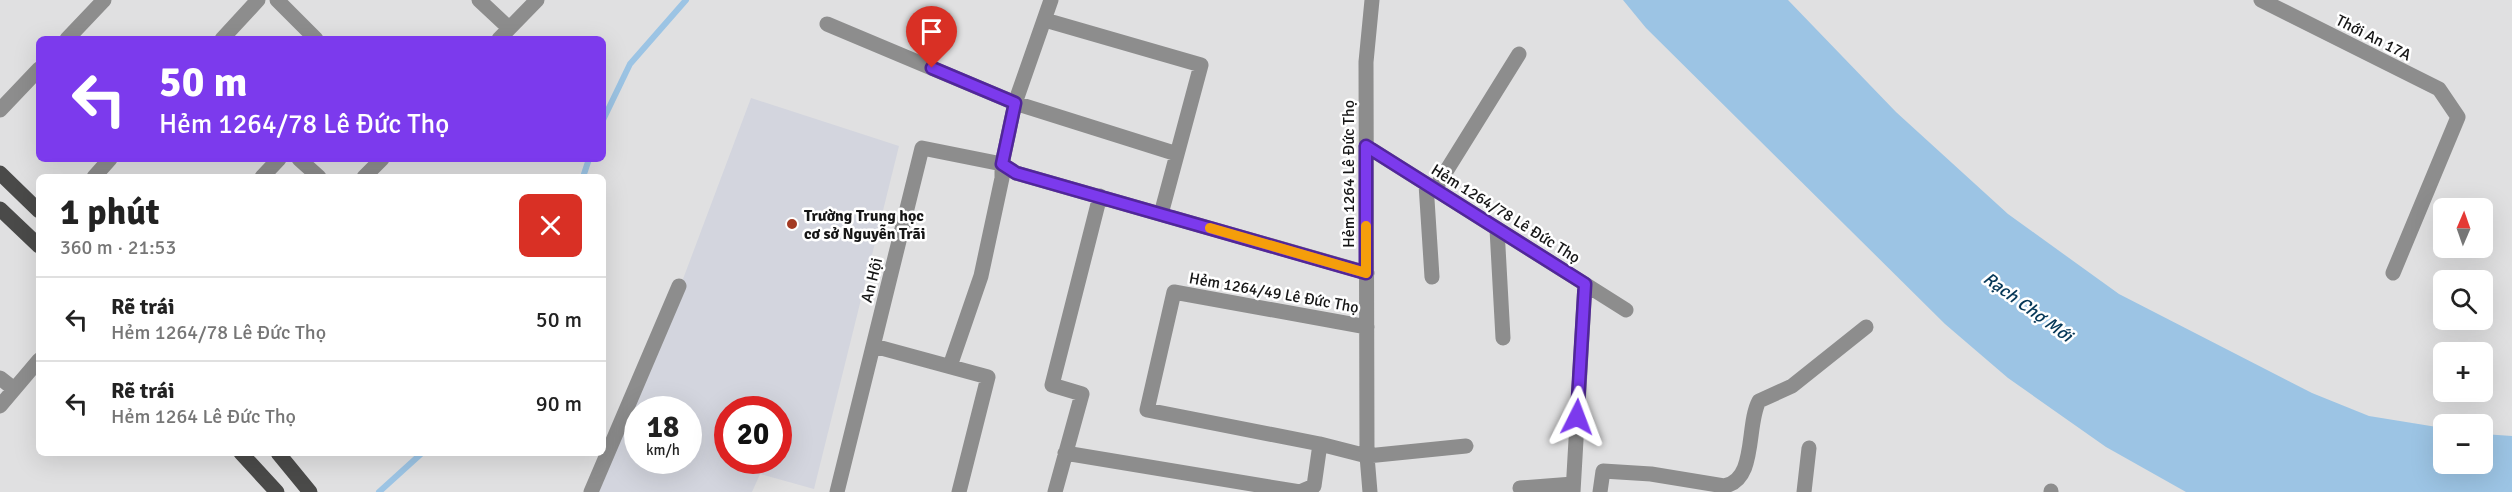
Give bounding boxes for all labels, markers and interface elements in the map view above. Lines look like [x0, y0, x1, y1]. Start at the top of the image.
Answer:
pin [906, 6, 957, 68]
street label: Thới An 17A [2332, 10, 2415, 66]
icon: arrive [915, 15, 948, 48]
text: 50 m [159, 57, 248, 108]
icon: left [60, 60, 138, 138]
street label: Hẻm 1264 Lê Đức Thọ [1339, 100, 1359, 248]
text: Hẻm 1264/78 Lê Đức Thọ [159, 108, 449, 141]
street label: Hẻm 1264/78 Lê Đức Thọ [1427, 160, 1584, 268]
text: 1 phút [60, 190, 160, 235]
button: close [519, 194, 582, 257]
north arrow [2433, 198, 2493, 258]
map controls [2433, 198, 2493, 474]
place label: Trường Trung học cơ sở Nguyễn Trãi [804, 206, 926, 244]
marker: Trường Trung học cơ sở Nguyễn Trãi [785, 217, 799, 231]
text: 360 m · 21:53 [60, 235, 176, 260]
street label: An Hội [857, 256, 887, 305]
water label: Rạch Chợ Mới [1979, 267, 2079, 348]
street label: Hẻm 1264/49 Lê Đức Thọ [1187, 268, 1360, 318]
button: search [2433, 270, 2493, 330]
text: Rẽ trái [111, 293, 175, 320]
icon: left [60, 303, 93, 336]
text: 50 m [536, 306, 582, 333]
text: Hẻm 1264/78 Lê Đức Thọ [111, 320, 326, 345]
button: + [2433, 342, 2493, 402]
text: Rẽ trái [111, 377, 175, 404]
position arrow [1545, 385, 1609, 449]
icon: left [60, 387, 93, 420]
text: 90 m [536, 390, 582, 417]
speed limit sign: 20 [714, 396, 792, 474]
text: Hẻm 1264 Lê Đức Thọ [111, 404, 296, 429]
text: 18 [647, 409, 679, 446]
button: − [2433, 414, 2493, 474]
text: km/h [646, 441, 680, 459]

